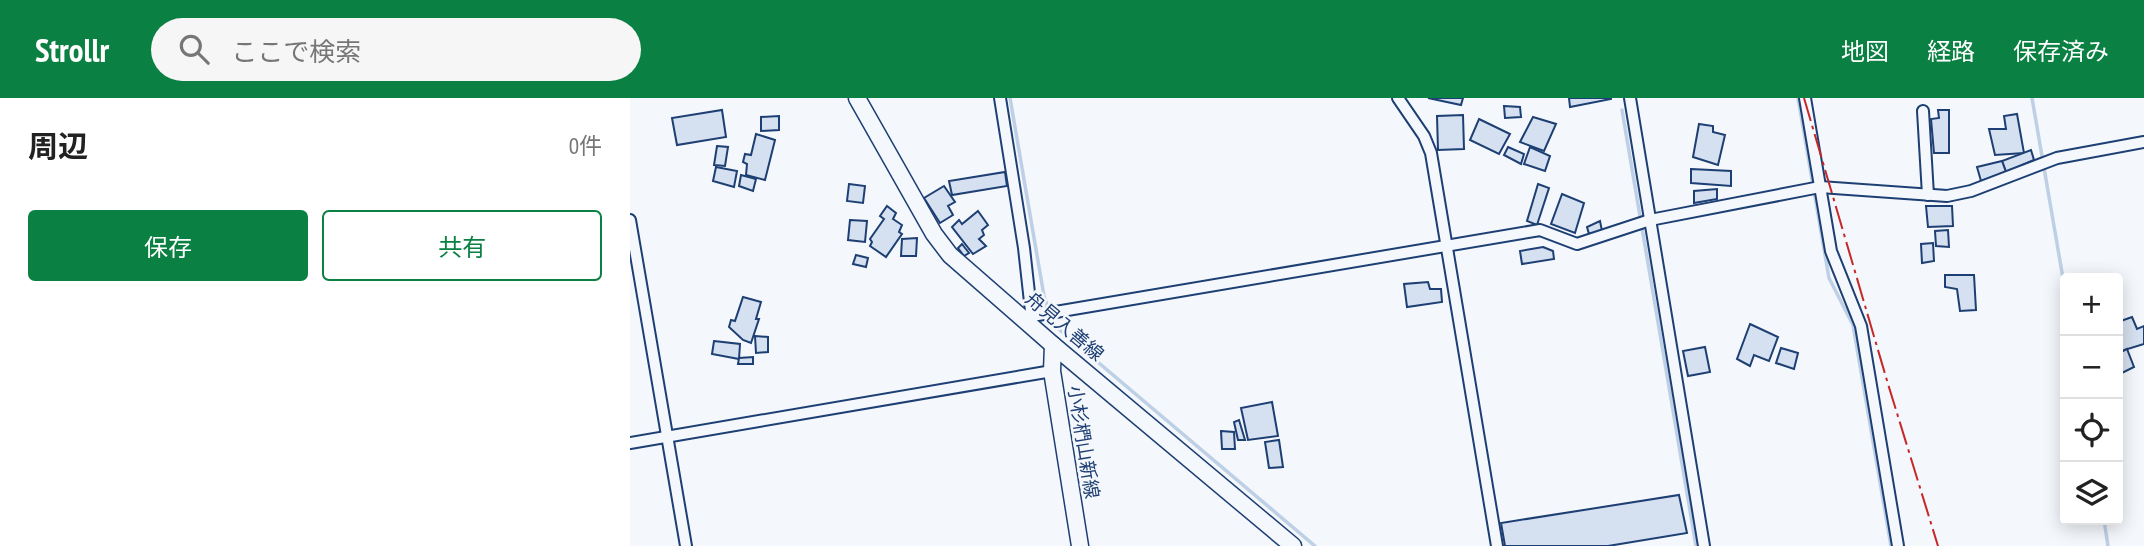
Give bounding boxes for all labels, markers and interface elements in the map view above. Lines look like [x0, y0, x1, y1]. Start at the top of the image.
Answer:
search box [151, 18, 641, 81]
text: Strollr [35, 28, 109, 71]
icon: search [175, 30, 213, 68]
text: ここで検索 [231, 35, 361, 68]
text: 地図 [1841, 36, 1889, 67]
text: 経路 [1927, 36, 1975, 67]
text: 保存済み [2013, 36, 2109, 67]
text: 周辺 [28, 126, 88, 165]
text: 0件 [569, 131, 602, 160]
button: 保存 [28, 210, 308, 281]
button: 共有 [322, 210, 602, 281]
map controls [2060, 273, 2123, 525]
button: + [2060, 273, 2123, 336]
street label: 舟見入善線 [1021, 286, 1109, 366]
button: − [2060, 336, 2123, 399]
street label: 小杉椚山新線 [1063, 384, 1105, 500]
button: locate [2060, 399, 2123, 462]
button: layers [2060, 462, 2123, 525]

